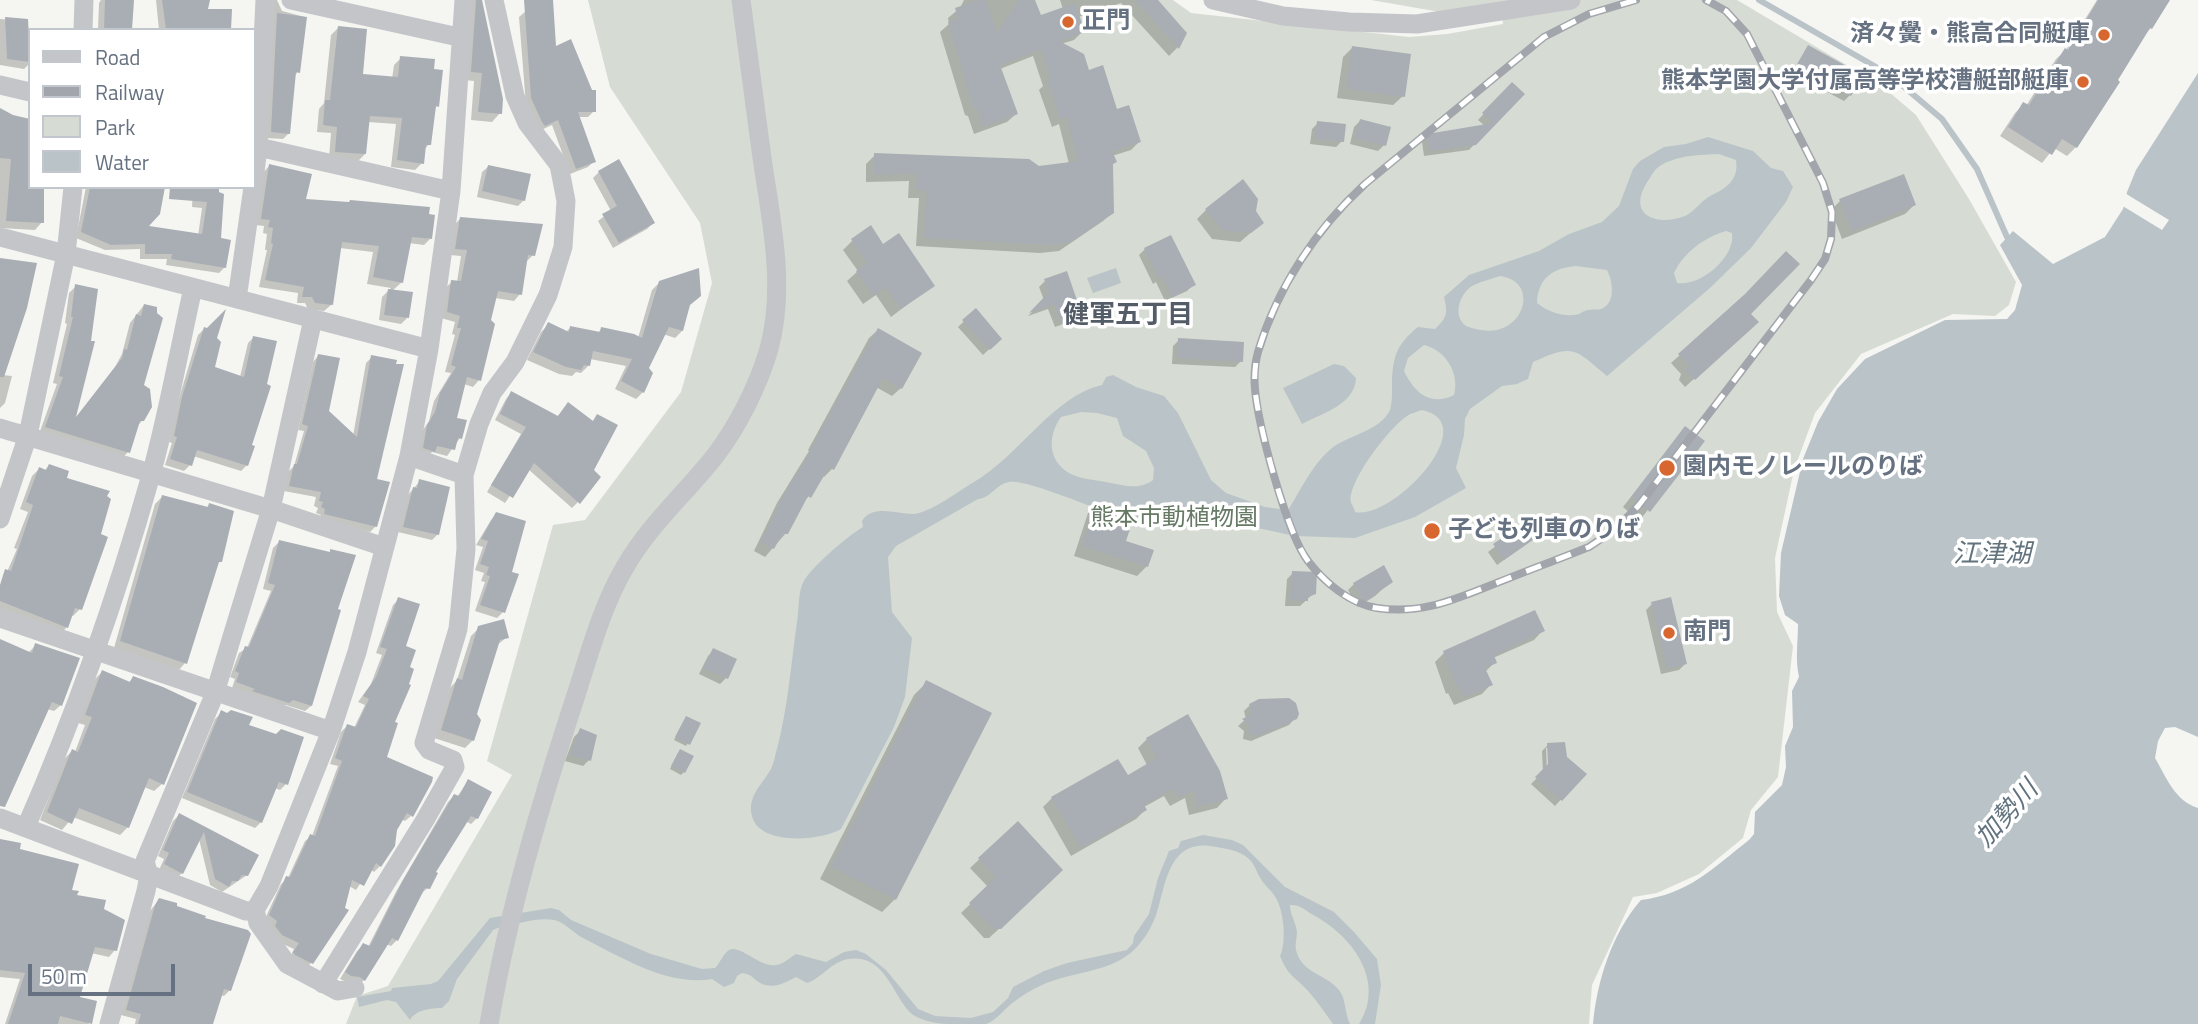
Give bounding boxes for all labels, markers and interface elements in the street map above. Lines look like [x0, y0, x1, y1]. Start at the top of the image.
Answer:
place label: 正門 [1082, 8, 1130, 36]
marker: 正門 [1060, 14, 1076, 30]
place label: 済々黌・熊高合同艇庫 [1850, 21, 2090, 49]
marker: 済々黌・熊高合同艇庫 [2096, 27, 2112, 43]
legend [28, 28, 256, 189]
text: Road [95, 41, 140, 73]
place label: 熊本学園大学付属高等学校漕艇部艇庫 [1661, 68, 2069, 96]
marker: 熊本学園大学付属高等学校漕艇部艇庫 [2075, 74, 2091, 90]
text: Railway [95, 76, 164, 108]
text: Park [95, 111, 135, 143]
text: Water [95, 146, 149, 178]
district label: 健軍五丁目 [1063, 301, 1193, 333]
place label: 園内モノレールのりば [1683, 454, 1923, 482]
marker: 園内モノレールのりば [1657, 458, 1677, 478]
park label: 熊本市動植物園 [1090, 505, 1258, 533]
place label: 子ども列車のりば [1448, 517, 1640, 545]
marker: 子ども列車のりば [1422, 521, 1442, 541]
water label: 江津湖 [1953, 540, 2031, 572]
place label: 南門 [1683, 619, 1731, 647]
marker: 南門 [1661, 625, 1677, 641]
water label: 加勢川 [1970, 776, 2046, 854]
scale bar [32, 950, 178, 994]
text: 50 m [41, 960, 87, 992]

